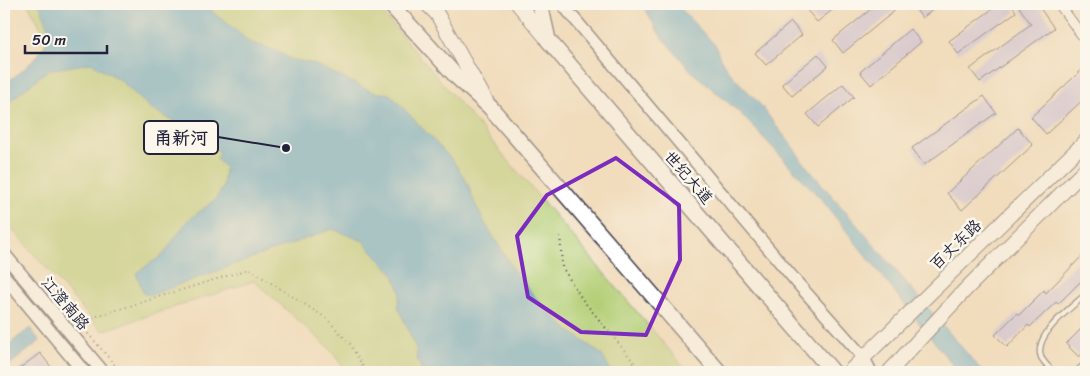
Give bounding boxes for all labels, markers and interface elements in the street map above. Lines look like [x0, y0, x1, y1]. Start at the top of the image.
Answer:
scale bar [25, 22, 108, 54]
text: 50 m [32, 27, 67, 53]
callout: 甬新河 [144, 121, 218, 154]
text: 甬新河 [154, 122, 208, 154]
street label: 世纪大道 [657, 144, 721, 211]
street label: 百丈东路 [922, 212, 988, 277]
street label: 江澄南路 [34, 269, 97, 337]

